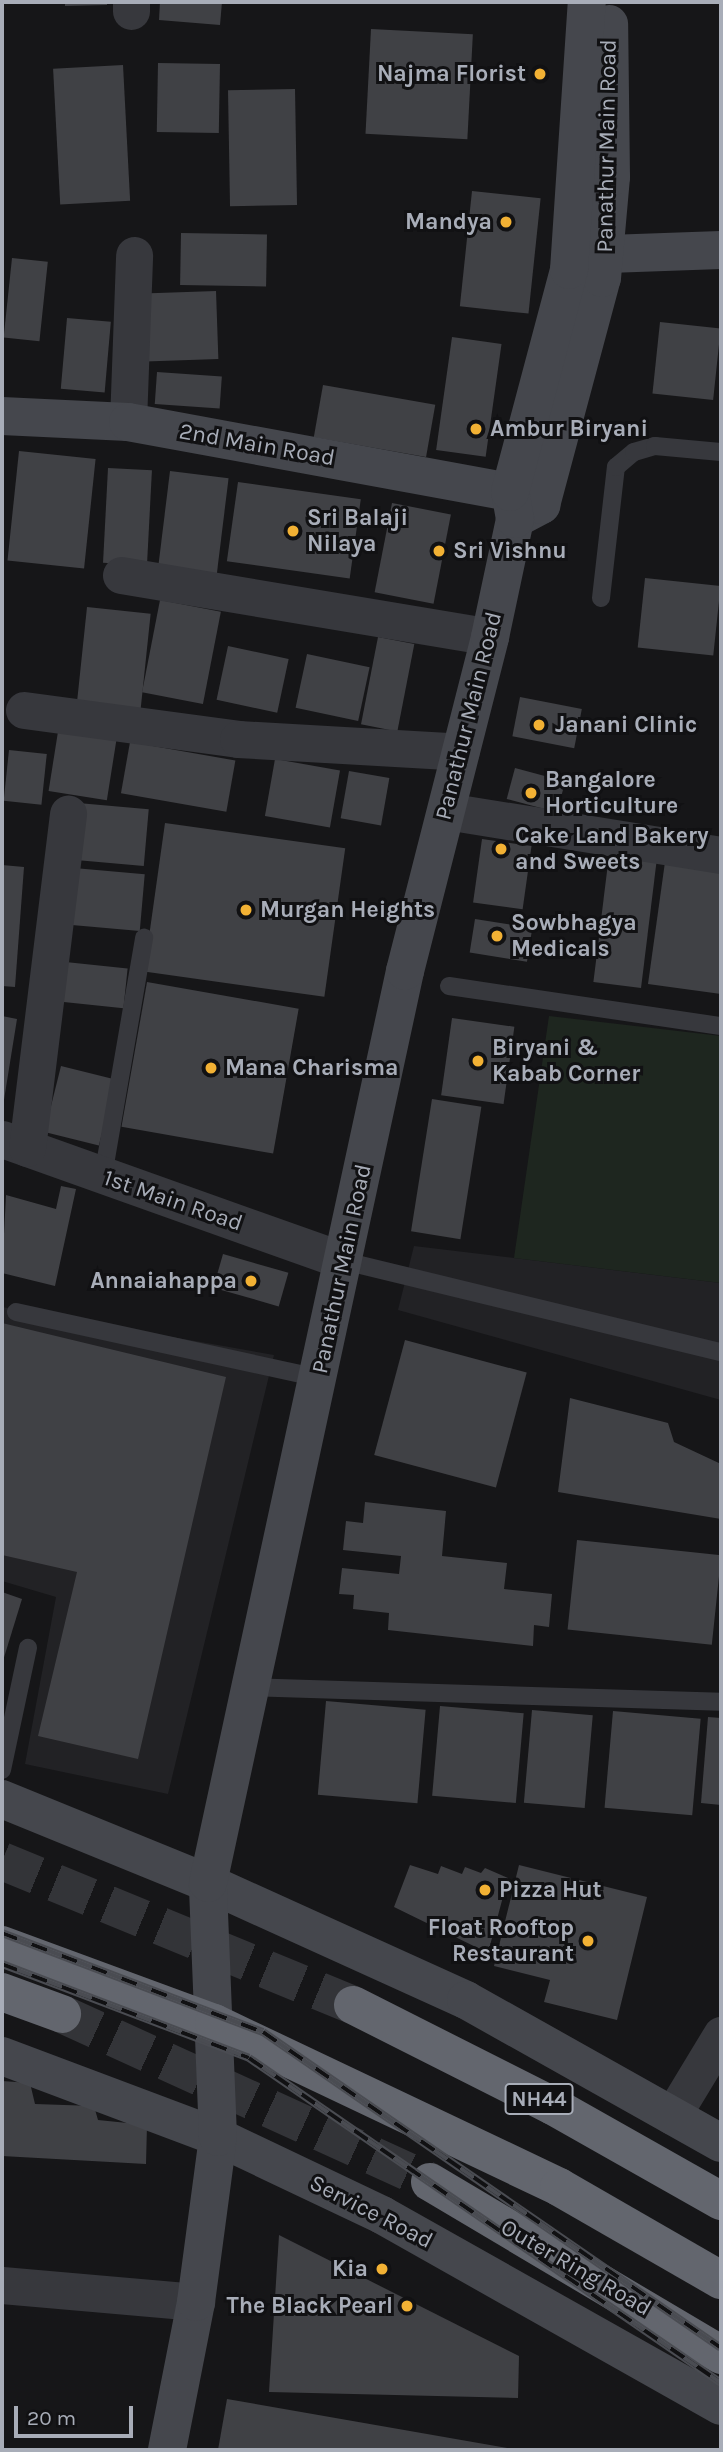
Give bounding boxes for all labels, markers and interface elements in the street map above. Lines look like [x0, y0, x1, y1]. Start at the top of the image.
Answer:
street label: Panathur Main Road [591, 39, 623, 253]
place label: Najma Florist [377, 60, 526, 88]
marker: Najma Florist [532, 66, 548, 82]
place label: Mandya [405, 208, 492, 236]
marker: Mandya [498, 214, 514, 230]
place label: Ambur Biryani [490, 415, 648, 443]
street label: 2nd Main Road [177, 418, 337, 472]
marker: Ambur Biryani [468, 421, 484, 437]
place label: Sri Balaji Nilaya [307, 504, 408, 558]
marker: Sri Balaji Nilaya [285, 523, 301, 539]
place label: Sri Vishnu [453, 537, 567, 565]
marker: Sri Vishnu [431, 543, 447, 559]
street label: Panathur Main Road [430, 609, 508, 823]
place label: Janani Clinic [555, 711, 697, 739]
marker: Janani Clinic [529, 715, 549, 735]
place label: Bangalore Horticulture [545, 766, 678, 820]
marker: Bangalore Horticulture [523, 785, 539, 801]
place label: Cake Land Bakery and Sweets [515, 822, 708, 876]
marker: Cake Land Bakery and Sweets [493, 841, 509, 857]
place label: Murgan Heights [260, 896, 435, 924]
marker: Murgan Heights [238, 902, 254, 918]
place label: Sowbhagya Medicals [511, 909, 637, 963]
marker: Sowbhagya Medicals [489, 928, 505, 944]
place label: Biryani & Kabab Corner [492, 1034, 640, 1088]
marker: Biryani & Kabab Corner [470, 1053, 486, 1069]
place label: Mana Charisma [225, 1054, 399, 1082]
marker: Mana Charisma [203, 1060, 219, 1076]
street label: Panathur Main Road [306, 1162, 378, 1376]
street label: 1st Main Road [100, 1164, 246, 1238]
place label: Annaiahappa [90, 1267, 237, 1295]
marker: Annaiahappa [243, 1273, 259, 1289]
place label: Pizza Hut [499, 1876, 602, 1904]
marker: Pizza Hut [477, 1882, 493, 1898]
place label: Float Rooftop Restaurant [428, 1914, 574, 1968]
marker: Float Rooftop Restaurant [580, 1933, 596, 1949]
road number: NH44 [504, 2082, 574, 2116]
street label: Service Road [305, 2169, 437, 2255]
street label: Outer Ring Road [496, 2214, 656, 2322]
place label: Kia [332, 2255, 368, 2283]
marker: Kia [374, 2261, 390, 2277]
place label: The Black Pearl [226, 2292, 393, 2320]
marker: The Black Pearl [399, 2298, 415, 2314]
scale bar [18, 2392, 136, 2436]
text: 20 m [27, 2406, 76, 2430]

